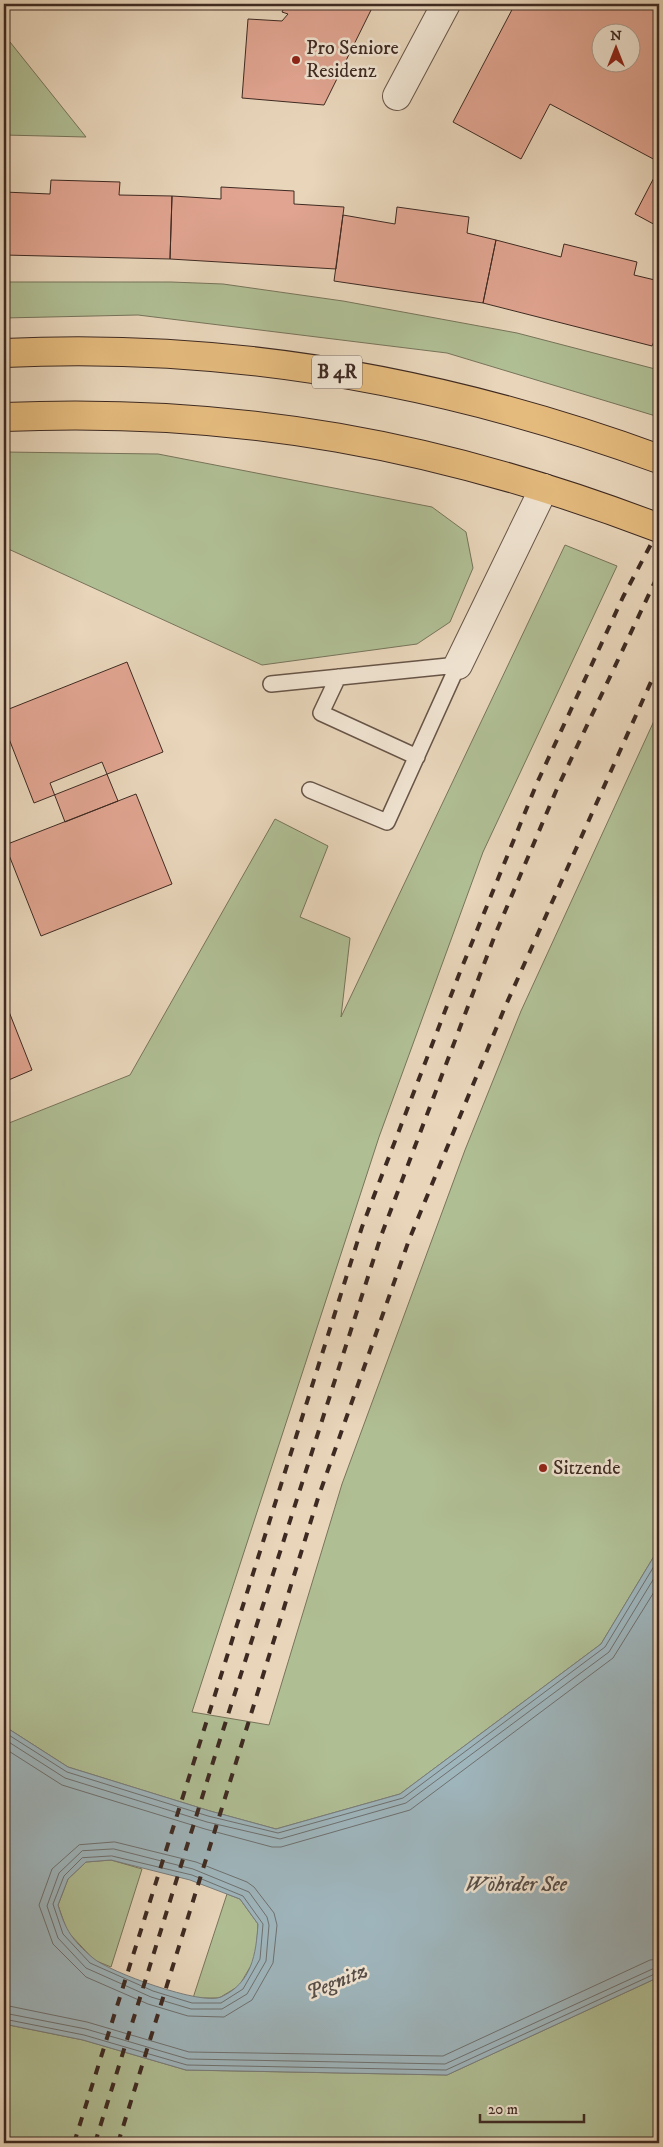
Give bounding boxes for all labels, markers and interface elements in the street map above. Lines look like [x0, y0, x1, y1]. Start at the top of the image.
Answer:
north arrow [590, 22, 640, 72]
text: N [610, 27, 622, 45]
place label: Pro Seniore Residenz [306, 36, 399, 84]
marker: Pro Seniore Residenz [290, 54, 302, 66]
road number: B 4R [312, 356, 362, 388]
place label: Sitzende [553, 1456, 621, 1481]
marker: Sitzende [537, 1462, 549, 1474]
water label: Wöhrder See [465, 1872, 568, 1898]
water label: Pegnitz [302, 1958, 372, 2006]
scale bar [480, 2092, 584, 2124]
text: 20 m [488, 2100, 518, 2119]

